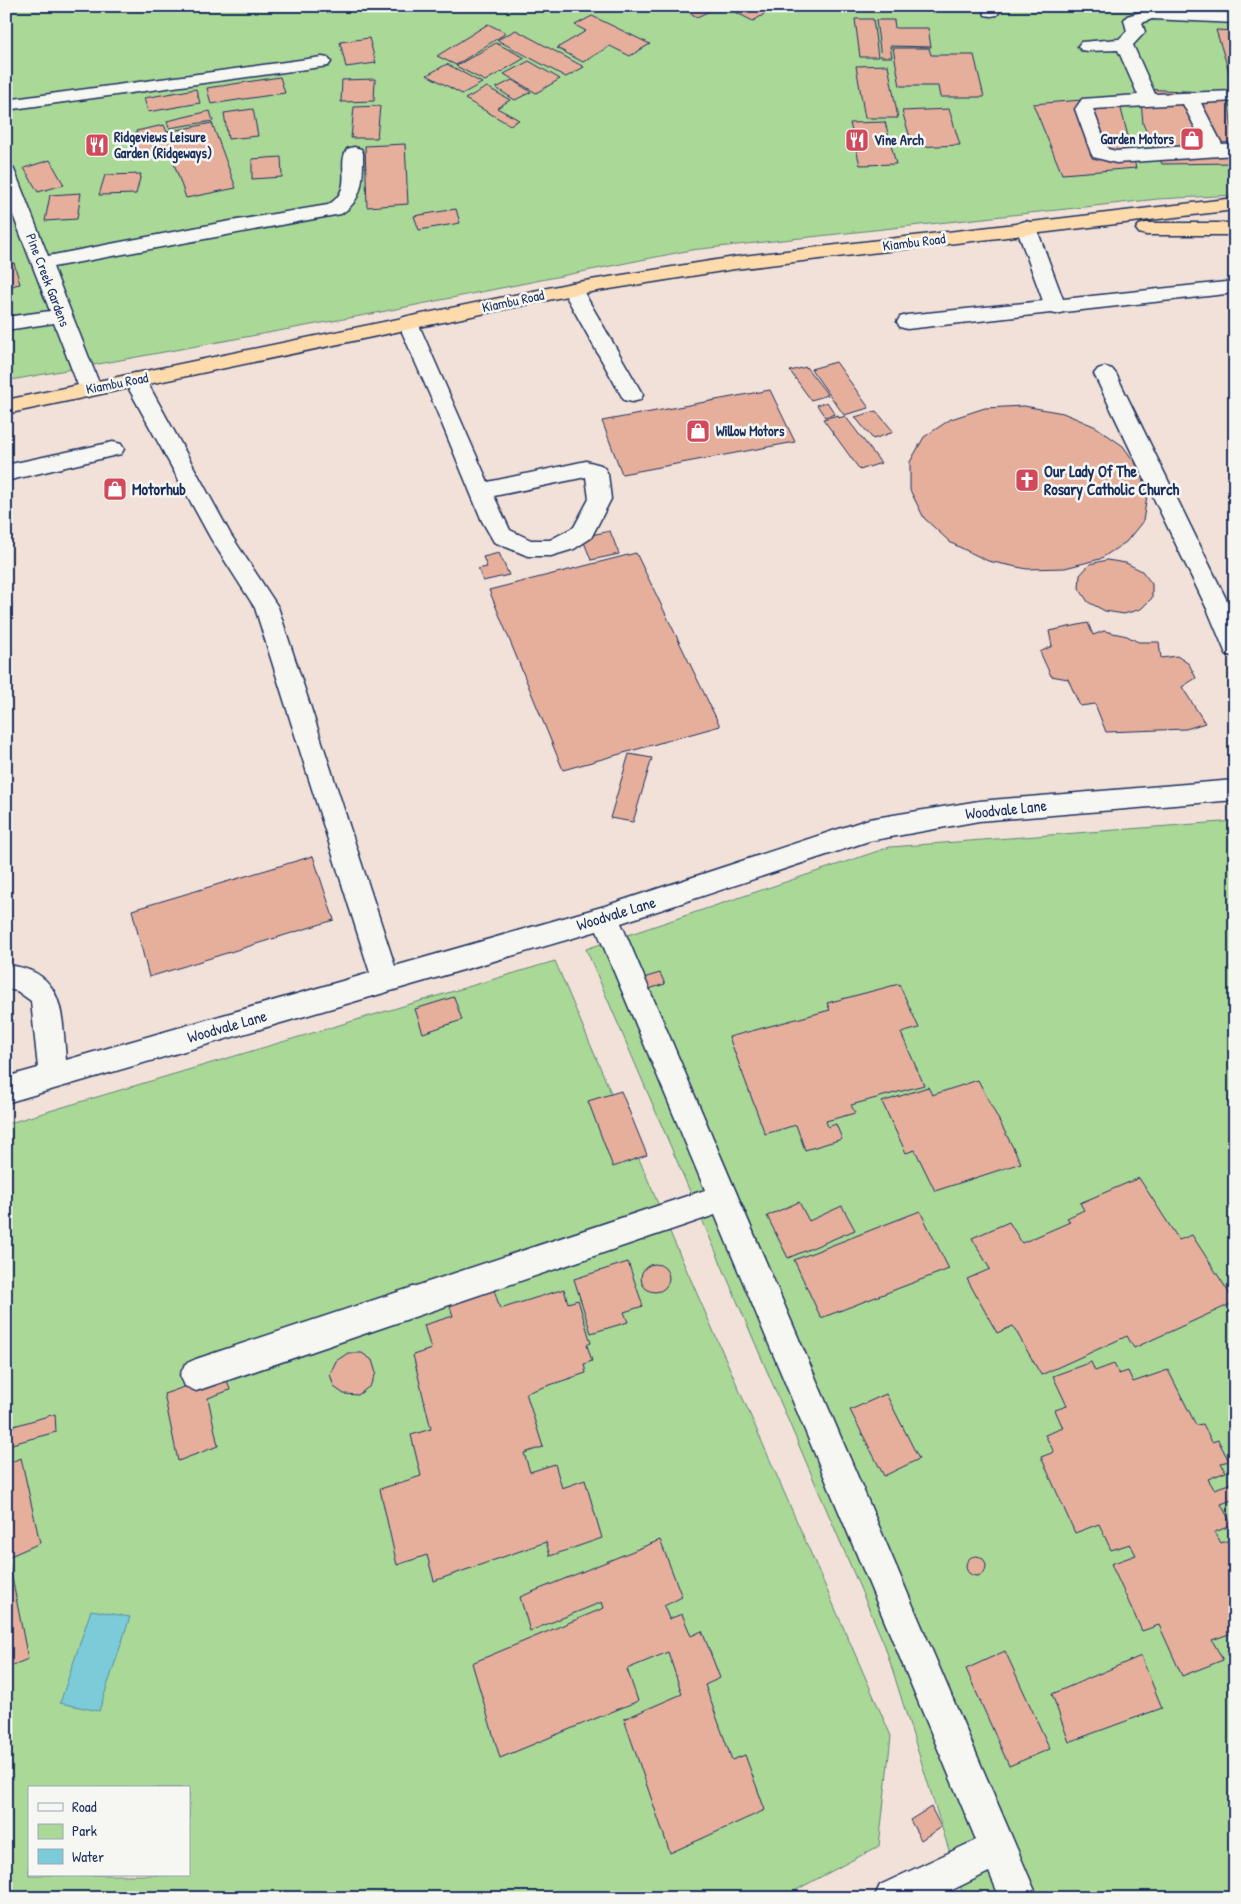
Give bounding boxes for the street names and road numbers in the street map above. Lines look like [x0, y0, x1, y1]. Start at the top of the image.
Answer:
street label: Kiambu Road [882, 228, 947, 255]
street label: Pine Creek Gardens [22, 230, 75, 329]
street label: Kiambu Road [480, 285, 546, 316]
street label: Kiambu Road [84, 367, 150, 398]
street label: Woodvale Lane [964, 794, 1048, 824]
street label: Woodvale Lane [574, 890, 659, 935]
street label: Woodvale Lane [185, 1004, 270, 1048]

